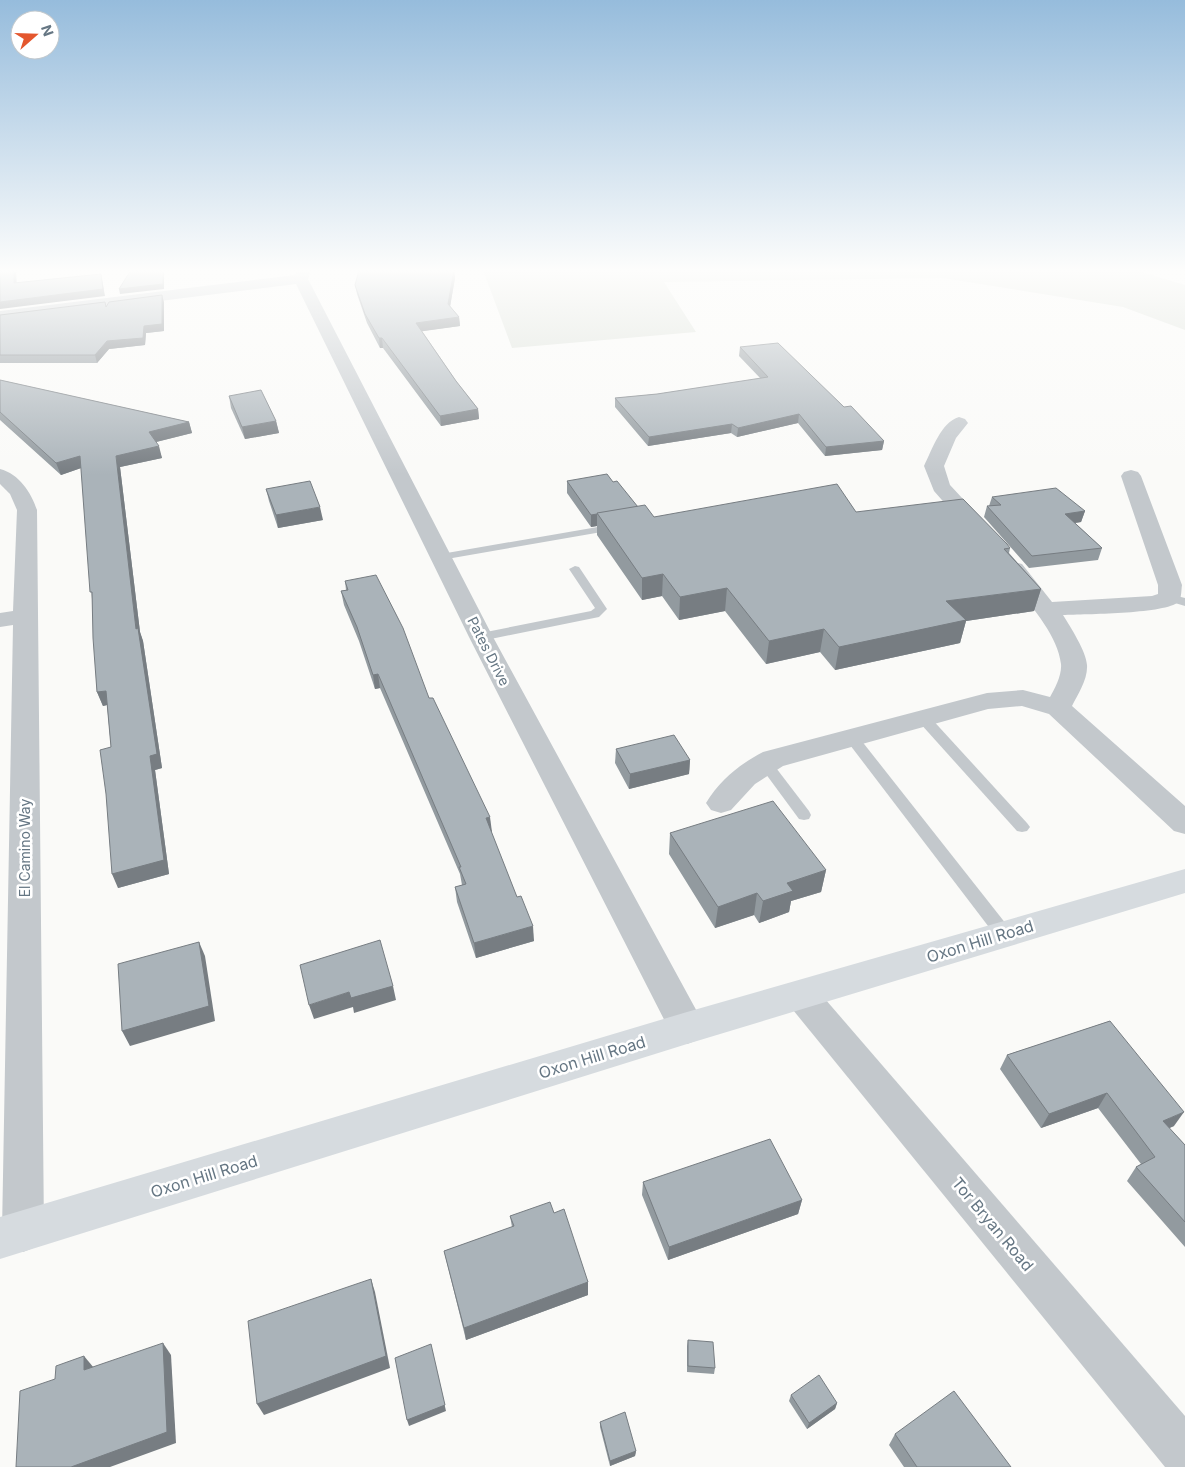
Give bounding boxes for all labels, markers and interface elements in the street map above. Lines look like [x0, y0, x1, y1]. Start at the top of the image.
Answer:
north arrow [10, 10, 60, 60]
text: N [38, 22, 57, 38]
street label: Pates Drive [464, 614, 514, 688]
street label: El Camino Way [16, 799, 33, 897]
street label: Oxon Hill Road [924, 915, 1036, 967]
street label: Oxon Hill Road [536, 1031, 648, 1083]
street label: Oxon Hill Road [148, 1150, 260, 1202]
street label: Tor Bryan Road [948, 1173, 1038, 1275]

